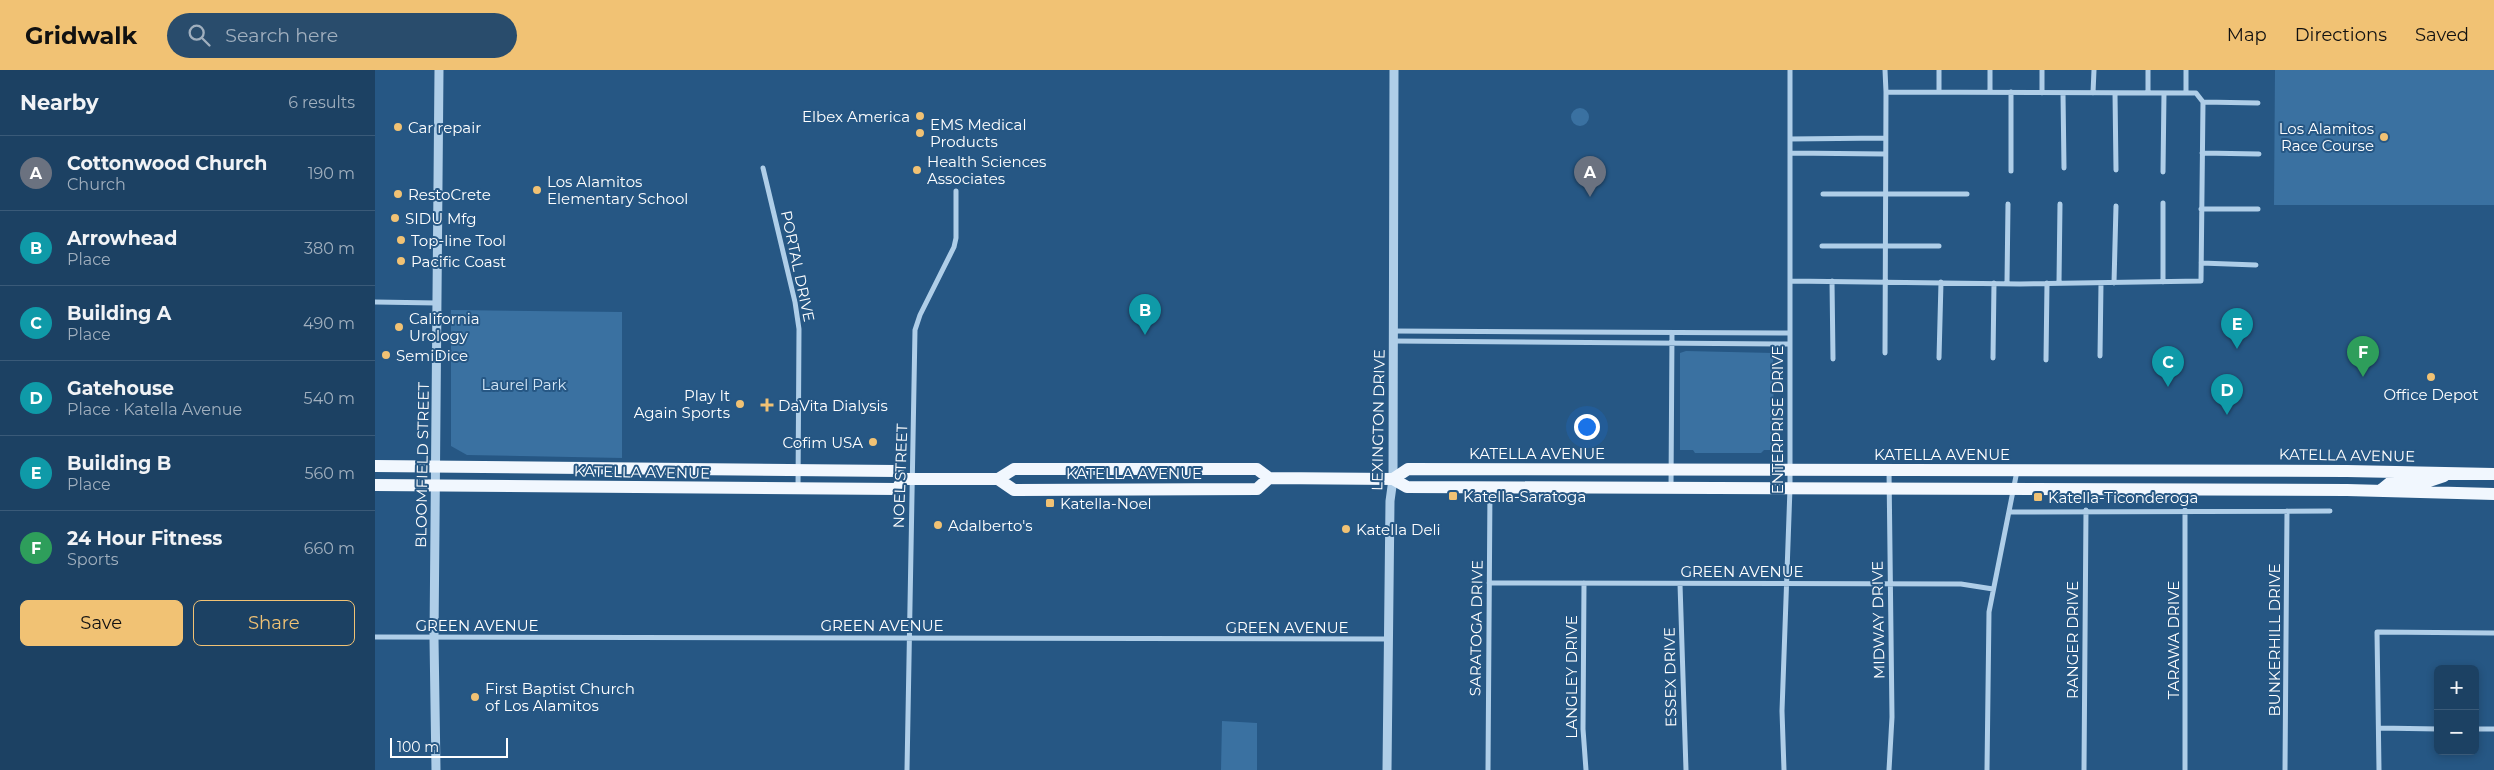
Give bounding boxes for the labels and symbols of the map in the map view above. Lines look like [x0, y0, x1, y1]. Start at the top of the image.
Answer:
place label: Elbex America [802, 107, 910, 126]
marker: Elbex America [914, 110, 926, 122]
place label: EMS Medical Products [930, 115, 1026, 151]
place label: Car repair [408, 118, 481, 137]
place label: Los Alamitos Race Course [2279, 119, 2374, 155]
marker: Car repair [392, 121, 404, 133]
marker: EMS Medical Products [914, 127, 926, 139]
marker: Los Alamitos Race Course [2378, 131, 2390, 143]
place label: Health Sciences Associates [927, 152, 1046, 188]
pin: A [1574, 156, 1606, 197]
marker: Health Sciences Associates [911, 164, 923, 176]
place label: Los Alamitos Elementary School [547, 172, 688, 208]
marker: Los Alamitos Elementary School [531, 184, 543, 196]
place label: RestoCrete [408, 185, 491, 204]
marker: RestoCrete [392, 188, 404, 200]
place label: SIDU Mfg [405, 209, 477, 228]
street label: PORTAL DRIVE [777, 209, 819, 323]
marker: SIDU Mfg [389, 212, 401, 224]
place label: Top-line Tool [411, 231, 506, 250]
marker: Top-line Tool [395, 234, 407, 246]
place label: Pacific Coast [411, 252, 506, 271]
marker: Pacific Coast [395, 255, 407, 267]
pin: B [1129, 294, 1161, 335]
pin: E [2221, 308, 2253, 349]
place label: California Urology [409, 309, 480, 345]
marker: California Urology [393, 321, 405, 333]
pin: F [2347, 336, 2379, 377]
place label: SemiDice [396, 346, 468, 365]
street label: ENTERPRISE DRIVE [1768, 346, 1787, 494]
pin: C [2152, 346, 2184, 387]
marker: SemiDice [380, 349, 392, 361]
street label: LEXINGTON DRIVE [1367, 349, 1389, 491]
marker: Office Depot [2425, 371, 2437, 383]
pin: D [2211, 374, 2243, 415]
park label: Laurel Park [482, 375, 566, 394]
street label: BLOOMFIELD STREET [411, 382, 433, 548]
place label: Office Depot [2383, 385, 2479, 404]
place label: Play It Again Sports [634, 386, 730, 422]
place label: DaVita Dialysis [778, 396, 888, 415]
marker: Play It Again Sports [734, 398, 746, 410]
marker: DaVita Dialysis [760, 398, 774, 412]
your location [1574, 414, 1600, 440]
street label: NOEL STREET [889, 423, 911, 529]
place label: Cofim USA [782, 433, 863, 452]
marker: Cofim USA [867, 436, 879, 448]
street label: KATELLA AVENUE [1469, 444, 1605, 463]
street label: KATELLA AVENUE [2279, 444, 2415, 466]
street label: KATELLA AVENUE [1874, 445, 2010, 464]
street label: KATELLA AVENUE [574, 461, 710, 483]
street label: KATELLA AVENUE [1066, 464, 1202, 483]
place label: Katella-Saratoga [1463, 487, 1586, 506]
place label: Katella-Ticonderoga [2048, 488, 2198, 507]
marker: Katella-Saratoga [1447, 490, 1459, 502]
marker: Katella-Ticonderoga [2032, 491, 2044, 503]
place label: Katella-Noel [1060, 494, 1152, 513]
marker: Katella-Noel [1044, 497, 1056, 509]
place label: Adalberto's [948, 516, 1033, 535]
marker: Adalberto's [932, 519, 944, 531]
place label: Katella Deli [1356, 520, 1441, 539]
marker: Katella Deli [1340, 523, 1352, 535]
street label: SARATOGA DRIVE [1465, 560, 1487, 696]
street label: MIDWAY DRIVE [1867, 561, 1889, 679]
street label: GREEN AVENUE [1680, 562, 1804, 581]
street label: BUNKERHILL DRIVE [2265, 563, 2284, 717]
street label: RANGER DRIVE [2063, 581, 2082, 699]
street label: TARAWA DRIVE [2164, 581, 2183, 699]
street label: LANGLEY DRIVE [1562, 615, 1581, 739]
street label: GREEN AVENUE [415, 616, 539, 635]
street label: GREEN AVENUE [820, 616, 944, 635]
street label: GREEN AVENUE [1225, 618, 1349, 637]
street label: ESSEX DRIVE [1660, 627, 1680, 727]
place label: First Baptist Church of Los Alamitos [485, 679, 635, 715]
marker: First Baptist Church of Los Alamitos [469, 691, 481, 703]
scale bar [390, 735, 507, 758]

